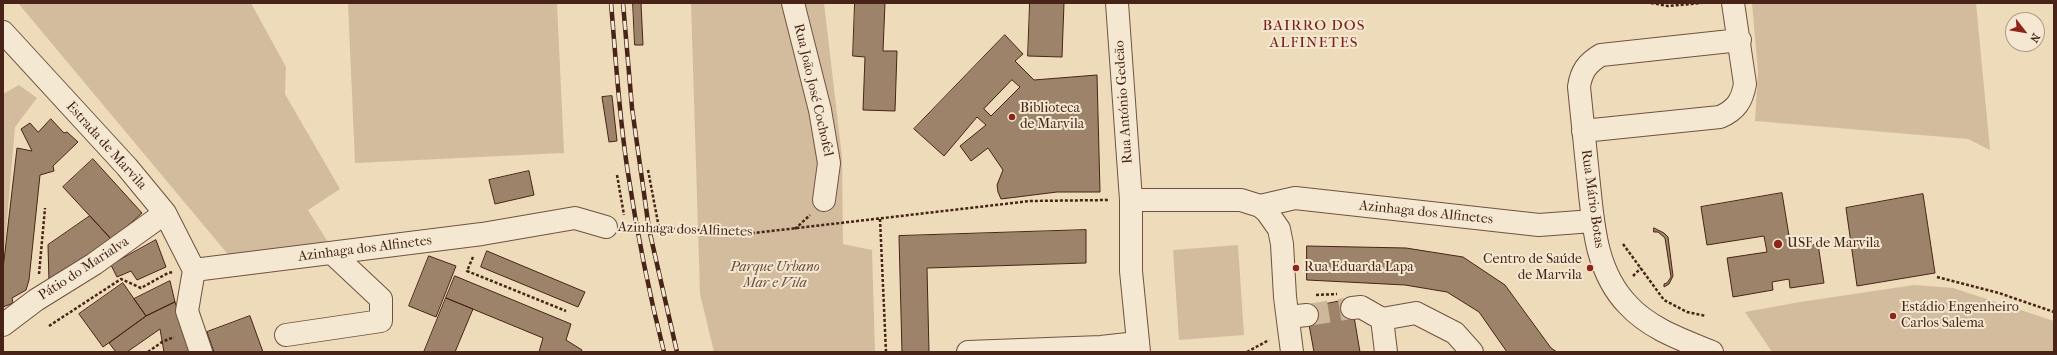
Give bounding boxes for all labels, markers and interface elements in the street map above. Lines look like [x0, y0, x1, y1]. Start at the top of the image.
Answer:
north arrow [2005, 12, 2045, 52]
district label: BAIRRO DOS ALFINETES [1263, 17, 1365, 52]
street label: Rua João José Cochofel [790, 22, 836, 158]
text: N [2027, 31, 2043, 45]
street label: Rua António Gedeão [1111, 40, 1137, 164]
street label: Estrada de Marvila [62, 99, 150, 193]
place label: Biblioteca de Marvila [1020, 101, 1084, 134]
marker: Biblioteca de Marvila [1007, 112, 1017, 122]
street label: Rua Mário Botas [1577, 149, 1607, 249]
street label: Azinhaga dos Alfinetes [1358, 198, 1494, 228]
street label: Azinhaga dos Alfinetes [617, 219, 753, 241]
street label: Azinhaga dos Alfinetes [297, 232, 433, 266]
street label: Pátio do Marialva [36, 233, 132, 305]
place label: USF de Marvila [1787, 236, 1880, 252]
marker: USF de Marvila [1772, 238, 1784, 250]
place label: Centro de Saúde de Marvila [1483, 252, 1582, 284]
park label: Parque Urbano Mar e Vila [730, 260, 820, 292]
place label: Rua Eduarda Lapa [1304, 260, 1414, 276]
marker: Rua Eduarda Lapa [1291, 263, 1301, 273]
marker: Centro de Saúde de Marvila [1585, 263, 1595, 273]
place label: Estádio Engenheiro Carlos Salema [1901, 300, 2019, 332]
marker: Estádio Engenheiro Carlos Salema [1888, 311, 1898, 321]

